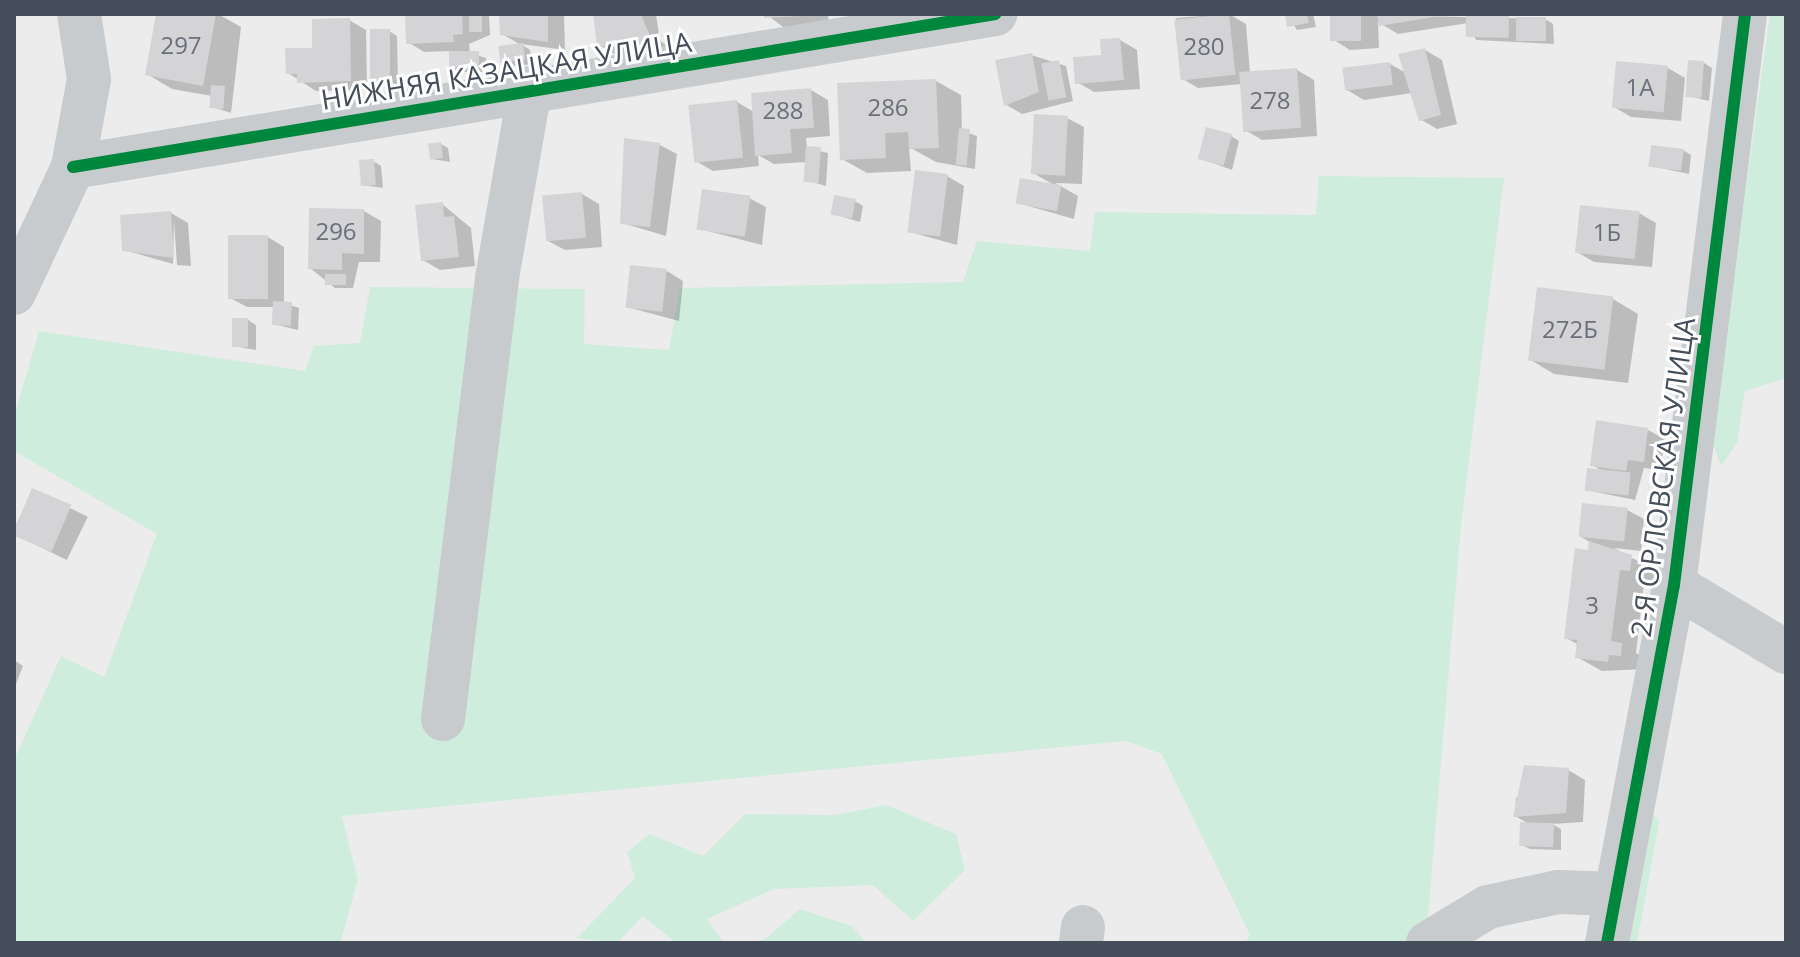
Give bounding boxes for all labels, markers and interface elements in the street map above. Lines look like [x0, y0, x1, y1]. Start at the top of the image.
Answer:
street label: НИЖНЯЯ КАЗАЦКАЯ УЛИЦА [318, 24, 694, 116]
house number: 297 [160, 31, 202, 59]
house number: 280 [1183, 32, 1225, 60]
house number: 1А [1626, 73, 1654, 101]
house number: 278 [1249, 86, 1291, 114]
house number: 286 [867, 93, 909, 121]
house number: 288 [762, 96, 804, 124]
house number: 296 [315, 217, 357, 245]
house number: 1Б [1593, 218, 1621, 246]
house number: 272Б [1542, 315, 1598, 343]
street label: 2-Я ОРЛОВСКАЯ УЛИЦА [1623, 315, 1701, 639]
house number: 3 [1585, 591, 1599, 619]

